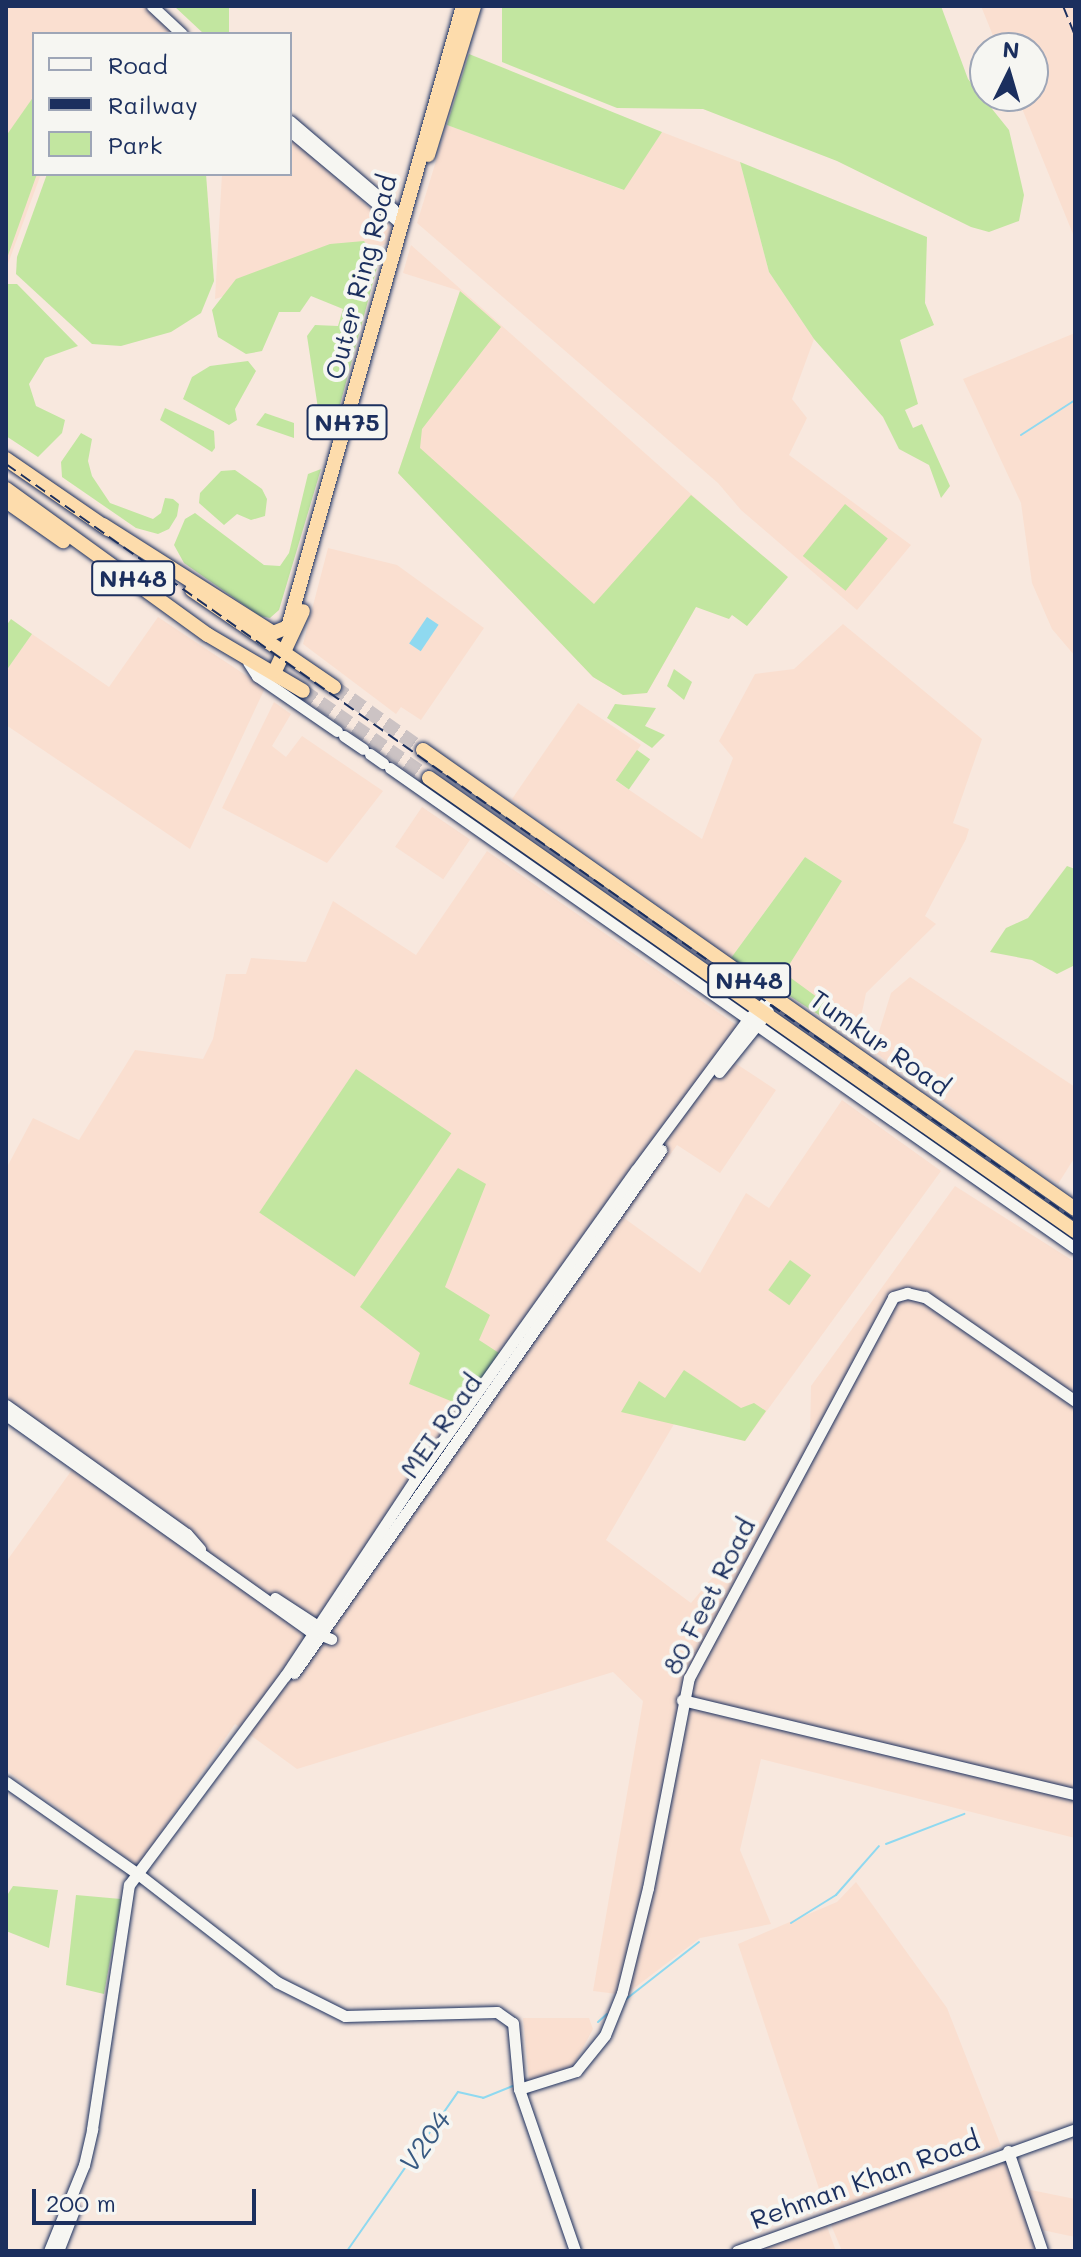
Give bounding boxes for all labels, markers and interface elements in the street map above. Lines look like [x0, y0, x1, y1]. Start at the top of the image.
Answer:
legend [32, 32, 292, 176]
north arrow [969, 32, 1049, 112]
text: N [1001, 34, 1021, 65]
text: Road [108, 49, 168, 80]
text: Railway [108, 89, 198, 120]
text: Park [108, 129, 162, 160]
street label: Outer Ring Road [319, 171, 403, 383]
road number: NH75 [305, 402, 389, 442]
road number: NH48 [91, 558, 175, 598]
road number: NH48 [707, 960, 791, 1000]
street label: Tumkur Road [804, 983, 956, 1103]
street label: MEI Road [394, 1368, 488, 1484]
street label: 80 Feet Road [656, 1513, 762, 1679]
water label: V204 [391, 2104, 457, 2178]
street label: Rehman Khan Road [746, 2124, 984, 2236]
scale bar [36, 2173, 260, 2223]
text: 200 m [46, 2187, 116, 2218]

